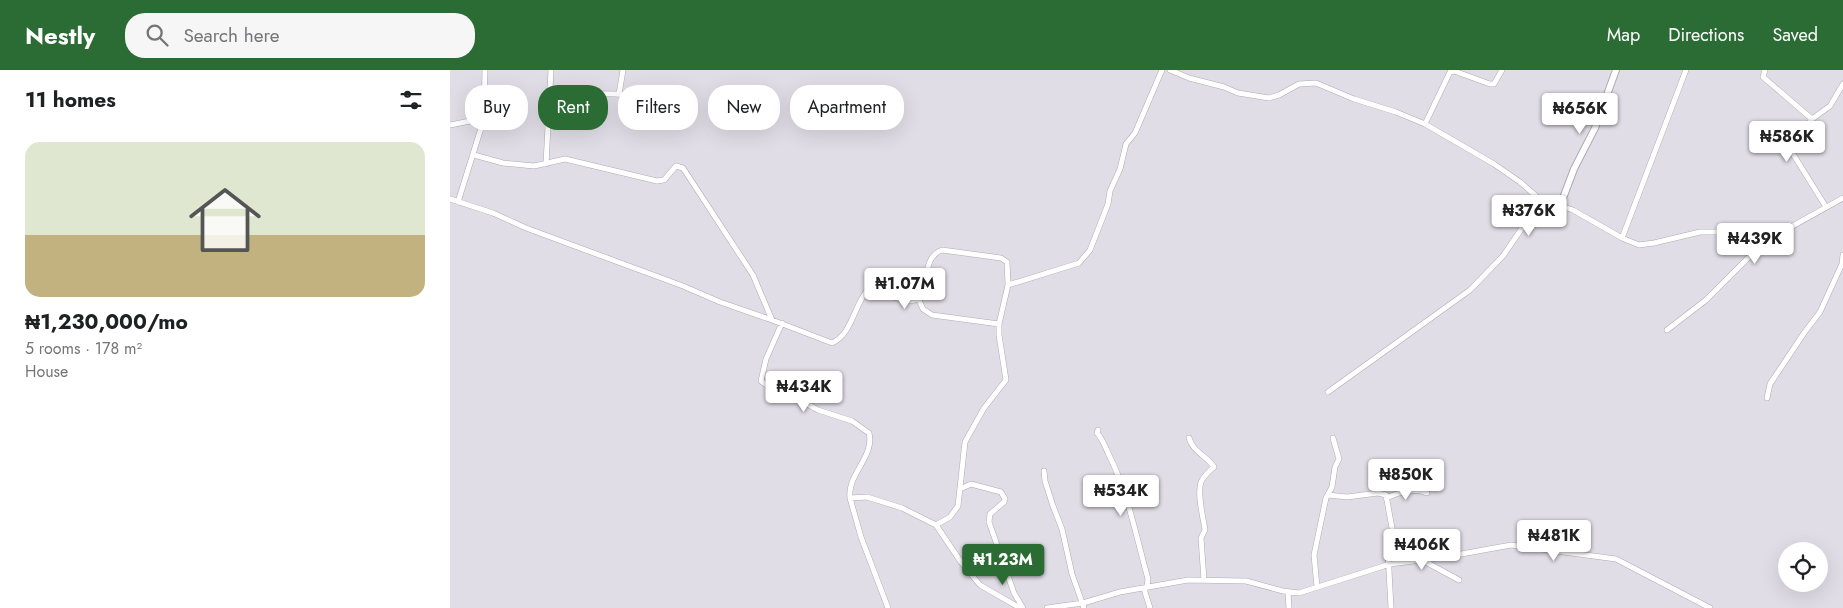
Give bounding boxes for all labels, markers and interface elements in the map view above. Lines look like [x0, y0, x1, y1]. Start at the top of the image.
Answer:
search box [125, 13, 475, 58]
text: Nestly [25, 18, 95, 53]
icon: search [143, 21, 171, 49]
text: Search here [183, 22, 279, 49]
text: Map [1607, 22, 1640, 48]
text: Directions [1668, 22, 1744, 48]
text: Saved [1772, 22, 1818, 48]
text: 11 homes [25, 85, 116, 115]
chip: Buy [465, 85, 528, 130]
chip: Rent [538, 85, 608, 130]
chip: Filters [618, 85, 698, 130]
chip: New [708, 85, 780, 130]
chip: Apartment [790, 85, 904, 130]
icon: filters [397, 86, 425, 114]
pin: ₦656K [1545, 92, 1615, 135]
text: ₦656K [1553, 97, 1607, 120]
pin: ₦586K [1752, 121, 1822, 163]
text: ₦586K [1760, 125, 1814, 148]
icon: home [180, 175, 270, 265]
pin: ₦376K [1494, 194, 1564, 237]
text: ₦376K [1503, 199, 1555, 222]
pin: ₦439K [1720, 222, 1790, 265]
text: ₦439K [1728, 227, 1782, 250]
pin: ₦1.07M [864, 268, 946, 310]
text: ₦1.07M [875, 272, 935, 295]
text: ₦1,230,000/mo [25, 307, 188, 337]
text: 5 rooms · 178 m² [25, 337, 142, 360]
text: House [25, 360, 68, 383]
pin: ₦434K [769, 370, 839, 413]
text: ₦434K [776, 375, 832, 398]
pin: ₦850K [1371, 458, 1441, 501]
text: ₦850K [1379, 463, 1433, 486]
pin: ₦534K [1086, 474, 1156, 517]
text: ₦534K [1094, 479, 1148, 502]
pin: ₦481K [1519, 520, 1589, 562]
text: ₦481K [1528, 524, 1580, 547]
pin: ₦406K [1387, 528, 1457, 571]
text: ₦406K [1394, 533, 1450, 556]
map controls [1778, 542, 1828, 592]
button: locate [1778, 542, 1828, 592]
pin: ₦1.23M [962, 544, 1044, 586]
text: ₦1.23M [973, 548, 1033, 571]

